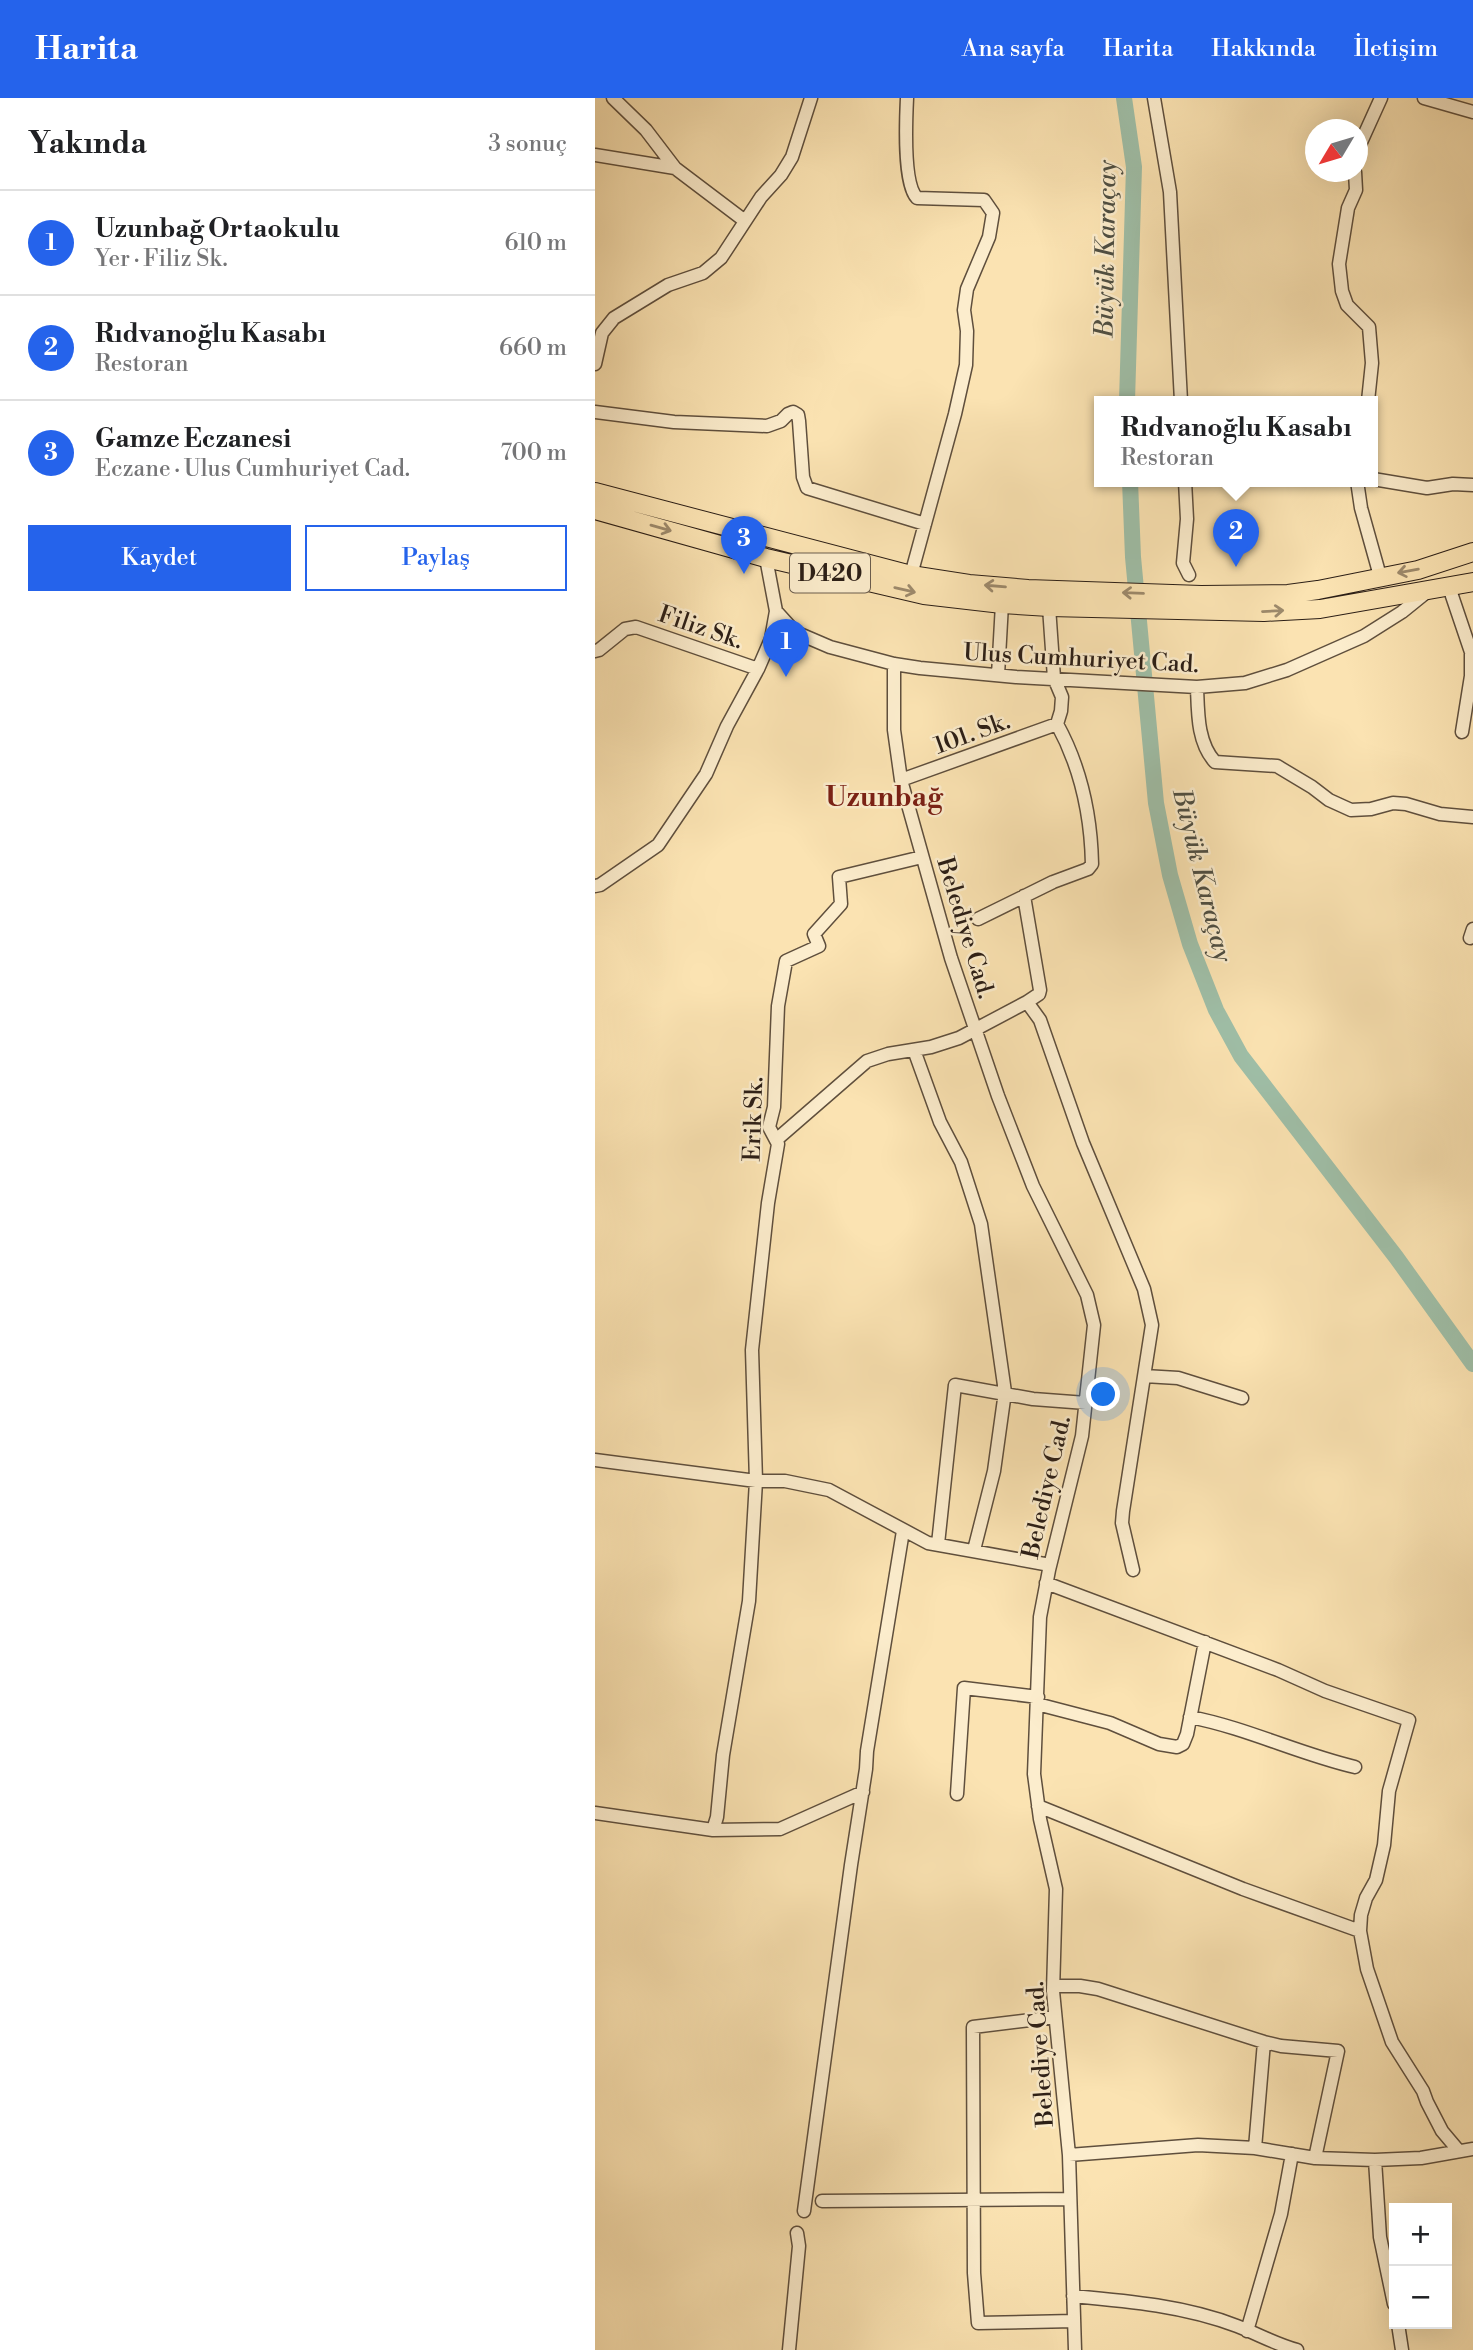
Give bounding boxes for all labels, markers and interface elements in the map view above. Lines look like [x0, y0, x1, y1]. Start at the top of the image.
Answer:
text: Harita [35, 29, 138, 70]
text: Ana sayfa [962, 34, 1065, 64]
text: Harita [1103, 34, 1173, 64]
text: Hakkında [1211, 34, 1316, 64]
text: İletişim [1354, 34, 1438, 64]
north arrow [1305, 119, 1368, 182]
text: Yakında [28, 125, 147, 163]
text: 3 sonuç [488, 130, 567, 158]
water label: Büyük Karaçay [1088, 160, 1124, 339]
text: Uzunbağ Ortaokulu [95, 213, 340, 245]
text: 1 [45, 229, 57, 257]
text: 610 m [504, 229, 567, 257]
text: Yer · Filiz Sk. [95, 245, 228, 273]
text: Rıdvanoğlu Kasabı [95, 318, 326, 350]
text: 2 [44, 334, 58, 362]
text: 660 m [499, 334, 567, 362]
text: Restoran [95, 350, 189, 378]
popup [1094, 396, 1378, 487]
text: Rıdvanoğlu Kasabı [1120, 412, 1352, 444]
text: Gamze Eczanesi [95, 423, 291, 455]
text: 3 [44, 439, 58, 467]
text: 700 m [501, 439, 567, 467]
text: Restoran [1120, 444, 1214, 472]
text: Eczane · Ulus Cumhuriyet Cad. [95, 455, 410, 483]
pin: 2 [1213, 509, 1259, 567]
pin: 3 [721, 516, 767, 574]
one-way arrow [649, 523, 671, 536]
button: Kaydet [28, 525, 291, 591]
button: Paylaş [305, 525, 567, 591]
road number: D420 [790, 554, 870, 593]
one-way arrow [1397, 565, 1420, 579]
one-way arrow [985, 579, 1007, 592]
one-way arrow [893, 584, 916, 598]
one-way arrow [1122, 586, 1145, 600]
street label: Filiz Sk. [654, 599, 747, 656]
one-way arrow [1261, 605, 1284, 618]
pin: 1 [763, 619, 809, 677]
street label: Ulus Cumhuriyet Cad. [962, 638, 1200, 680]
street label: 101. Sk. [930, 706, 1014, 761]
district label: Uzunbağ [825, 780, 944, 815]
water label: Büyük Karaçay [1165, 784, 1239, 966]
street label: Belediye Cad. [929, 853, 1001, 1002]
street label: Erik Sk. [738, 1076, 770, 1162]
your location [1086, 1377, 1120, 1411]
street label: Belediye Cad. [1016, 1413, 1078, 1563]
street label: Belediye Cad. [1021, 1980, 1061, 2129]
map controls [1389, 2203, 1452, 2329]
button: + [1389, 2203, 1452, 2266]
button: − [1389, 2266, 1452, 2329]

